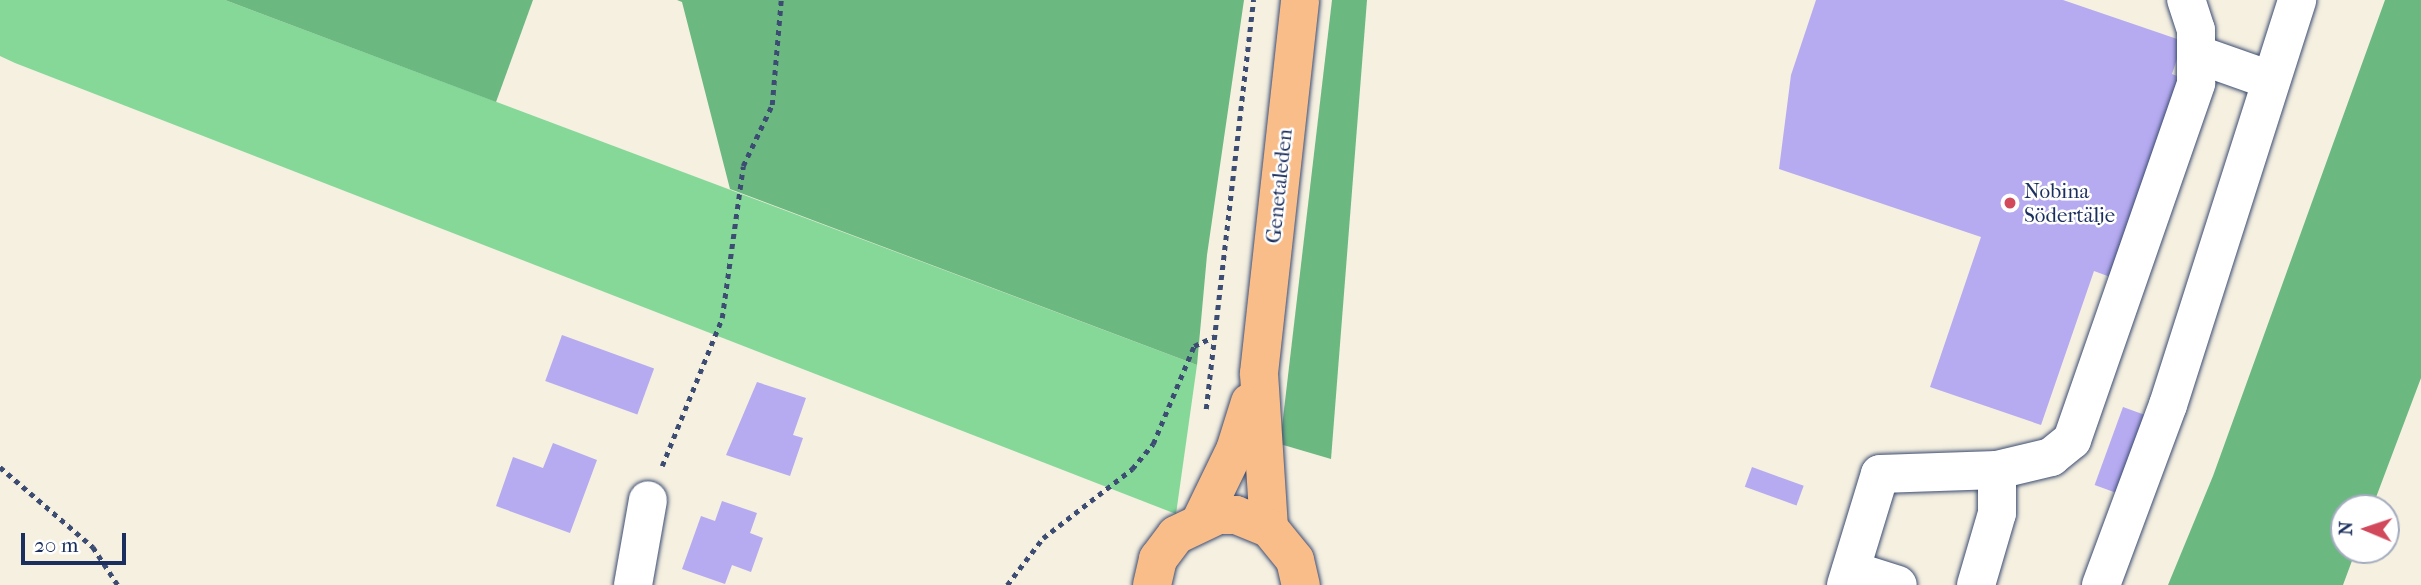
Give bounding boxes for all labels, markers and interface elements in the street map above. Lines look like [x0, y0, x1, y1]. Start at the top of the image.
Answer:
street label: Genetaleden [1260, 128, 1298, 244]
place label: Nobina Södertälje [2024, 178, 2115, 228]
marker: Nobina Södertälje [2002, 195, 2018, 211]
north arrow [2330, 494, 2400, 564]
scale bar [24, 518, 130, 562]
text: N [2335, 521, 2357, 536]
text: 20 m [34, 533, 78, 557]

